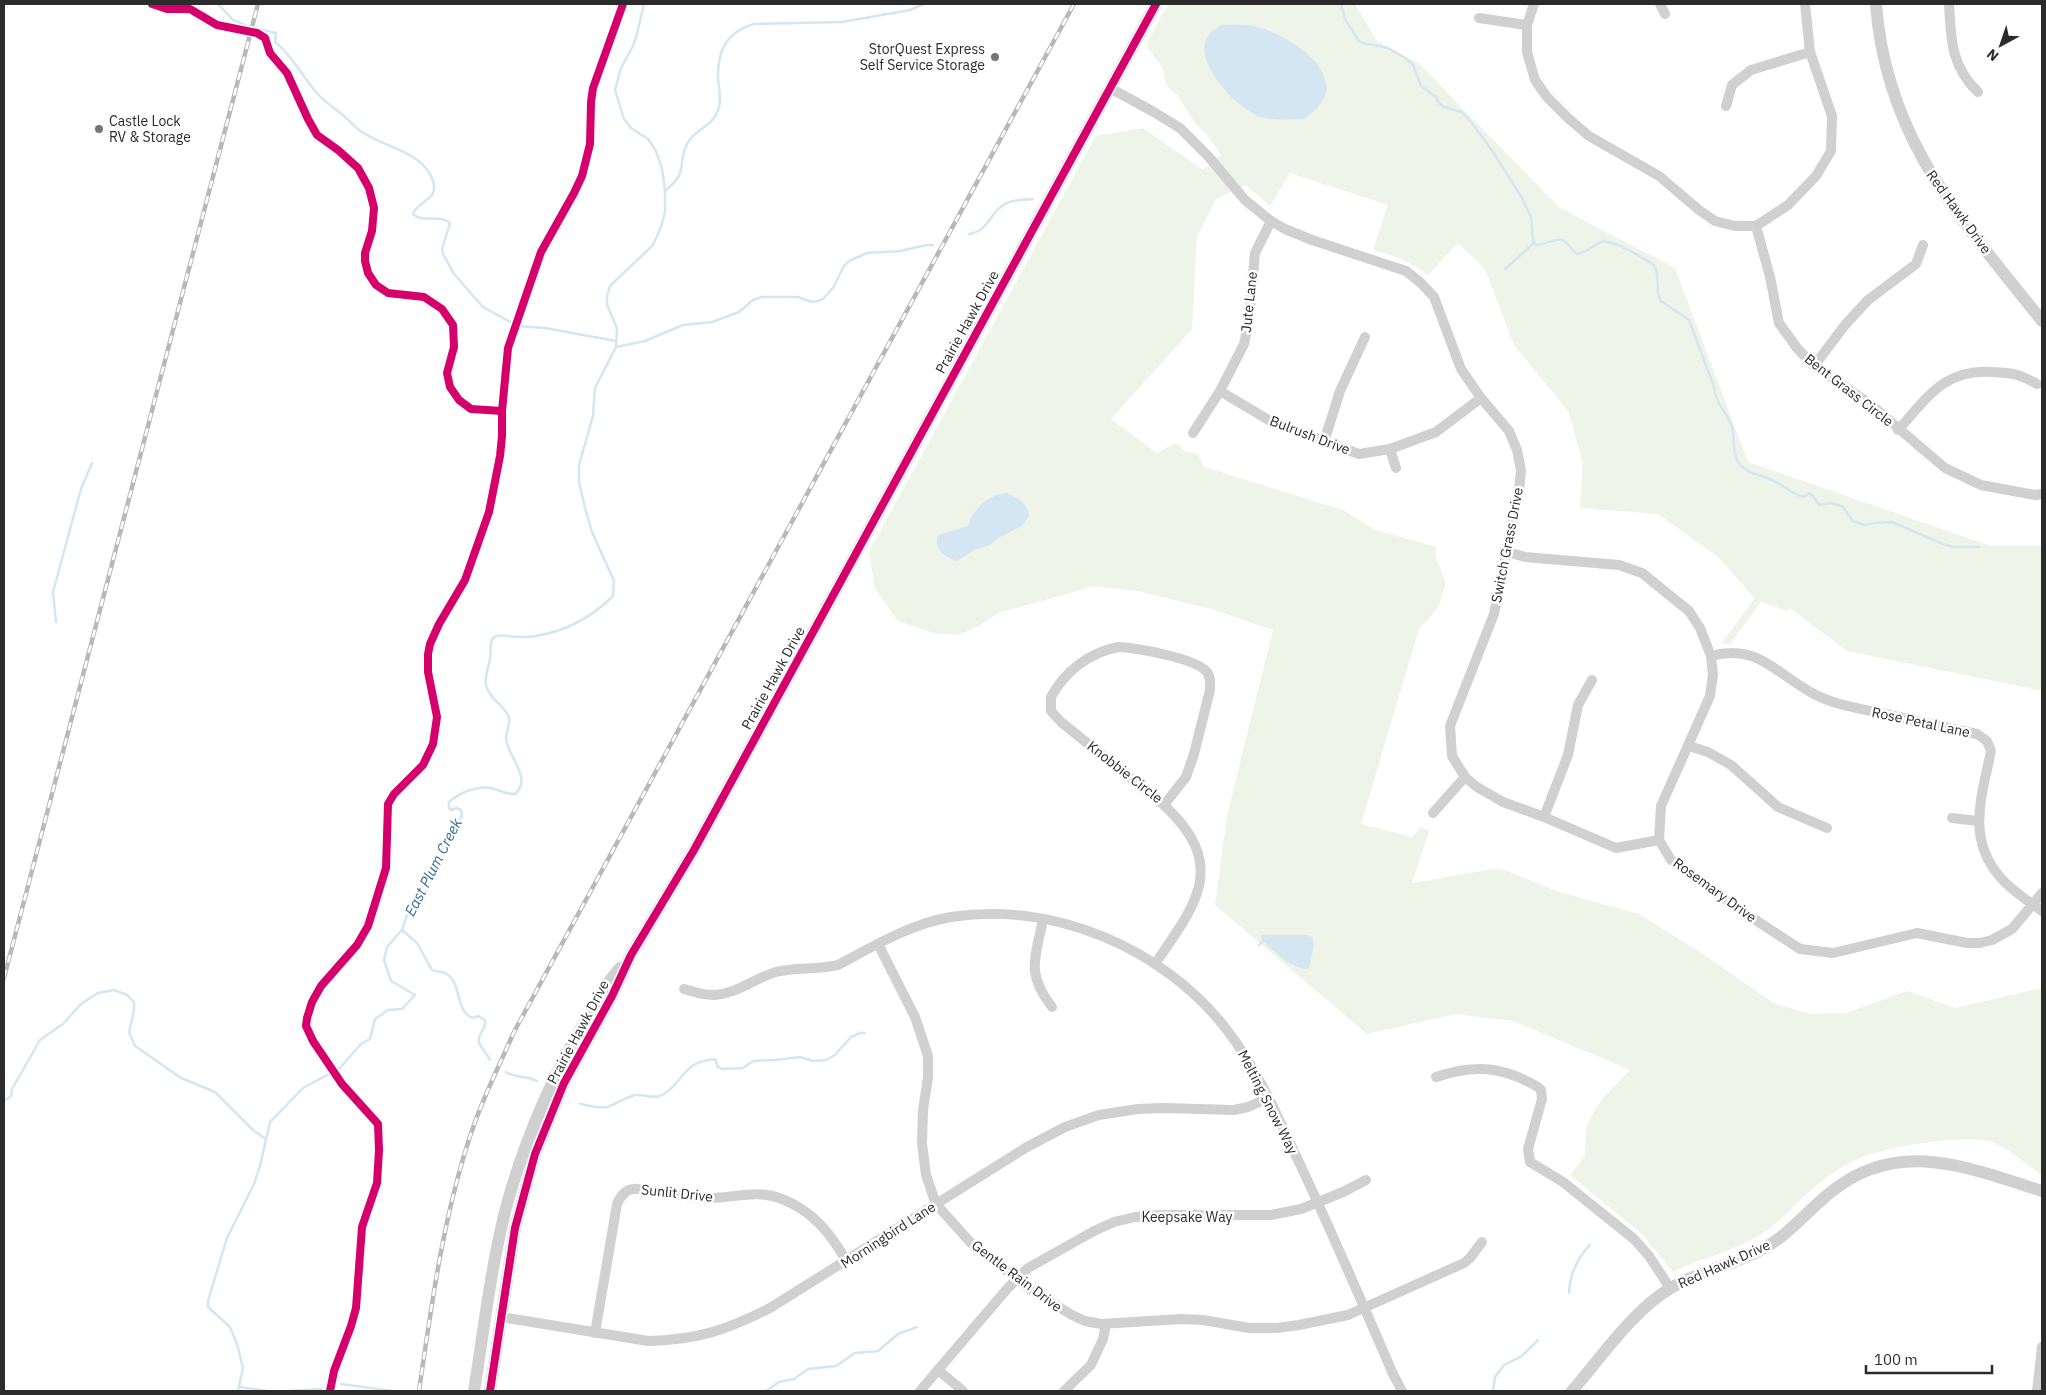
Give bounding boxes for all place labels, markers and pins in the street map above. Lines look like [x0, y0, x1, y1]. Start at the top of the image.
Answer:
place label: StorQuest Express Self Service Storage [860, 40, 985, 74]
marker: StorQuest Express Self Service Storage [989, 51, 1001, 63]
place label: Castle Lock RV & Storage [109, 112, 191, 146]
marker: Castle Lock RV & Storage [93, 123, 105, 135]

